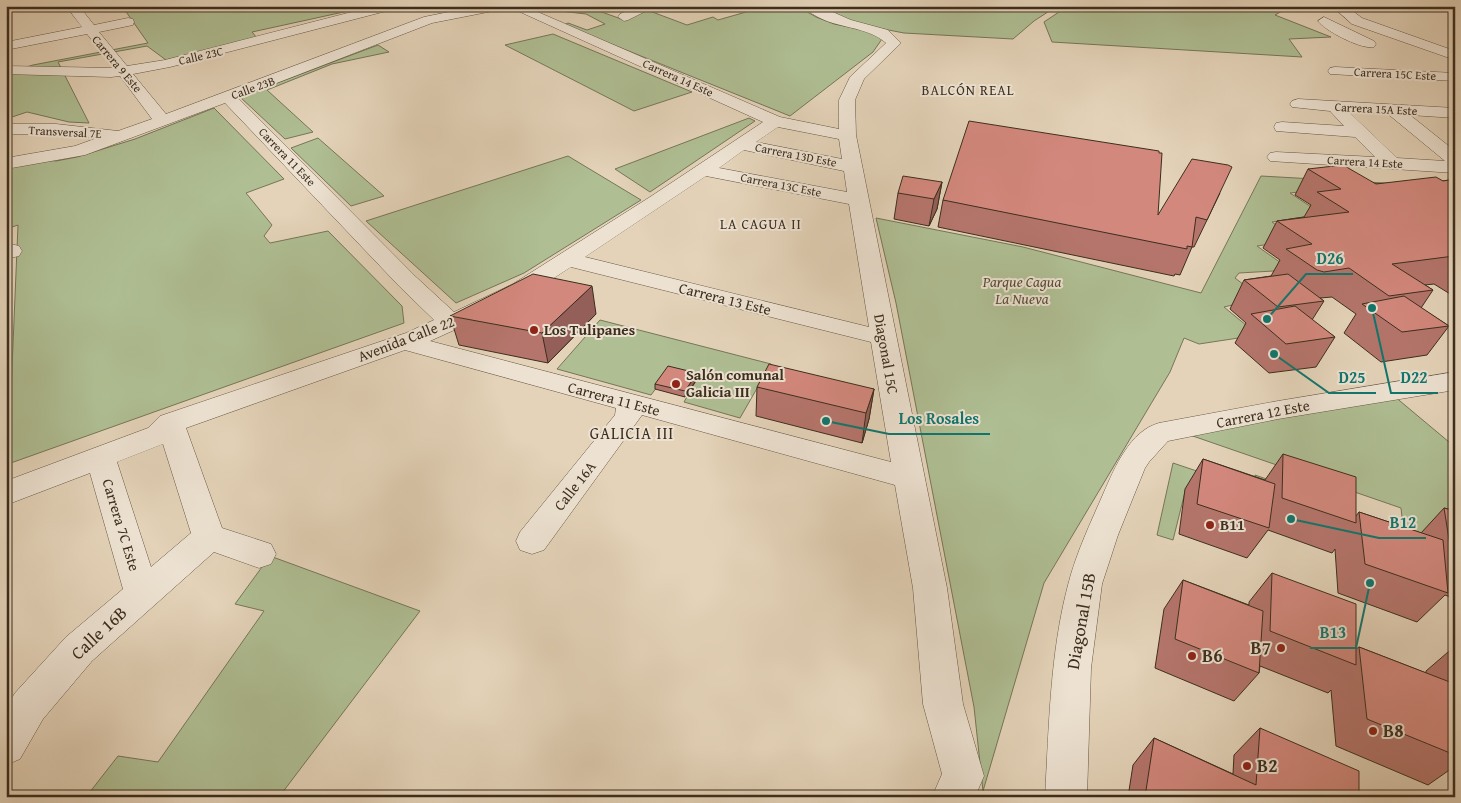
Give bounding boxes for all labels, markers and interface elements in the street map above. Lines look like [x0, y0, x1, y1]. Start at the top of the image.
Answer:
street label: Carrera 9 Este [88, 31, 147, 96]
street label: Calle 23C [177, 42, 225, 69]
street label: Carrera 14 Este [640, 54, 717, 101]
street label: Carrera 15C Este [1354, 63, 1437, 84]
street label: Calle 23B [229, 72, 277, 103]
district label: BALCÓN REAL [921, 80, 1015, 100]
street label: Carrera 15A Este [1334, 98, 1418, 119]
street label: Transversal 7E [28, 121, 102, 142]
street label: Carrera 11 Este [255, 124, 320, 190]
street label: Carrera 13D Este [754, 138, 839, 171]
street label: Carrera 14 Este [1327, 151, 1404, 172]
street label: Carrera 13C Este [739, 168, 823, 201]
district label: LA CAGUA II [720, 214, 802, 234]
callout: D26 [1306, 243, 1353, 274]
text: D26 [1317, 246, 1344, 270]
park label: Parque Cagua La Nueva [982, 271, 1061, 309]
street label: Carrera 13 Este [677, 277, 773, 320]
street label: Avenida Calle 22 [354, 310, 457, 367]
street label: Diagonal 15C [869, 312, 904, 396]
place label: Los Tulipanes [544, 319, 635, 340]
marker: Los Tulipanes [528, 324, 540, 336]
callout: D25 [1329, 362, 1376, 393]
callout: D22 [1391, 362, 1438, 393]
place label: Salón comunal Galicia III [686, 364, 784, 402]
text: D25 [1339, 365, 1366, 389]
text: D22 [1401, 365, 1428, 389]
street label: Carrera 11 Este [566, 376, 662, 421]
marker: Salón comunal Galicia III [670, 378, 682, 390]
street label: Carrera 12 Este [1215, 394, 1311, 433]
callout: Los Rosales [889, 403, 990, 434]
text: Los Rosales [899, 406, 979, 430]
district label: GALICIA III [590, 421, 674, 445]
street label: Calle 16A [549, 457, 601, 515]
street label: Carrera 7C Este [97, 476, 145, 574]
callout: B12 [1379, 507, 1426, 538]
text: B12 [1390, 510, 1416, 534]
place label: B11 [1220, 514, 1245, 535]
marker: B11 [1204, 519, 1216, 531]
street label: Diagonal 15B [1059, 570, 1102, 671]
street label: Calle 16B [64, 599, 133, 666]
callout: B13 [1310, 617, 1356, 648]
text: B13 [1320, 620, 1346, 644]
place label: B7 [1251, 634, 1271, 661]
place label: B6 [1202, 642, 1222, 669]
marker: B7 [1275, 642, 1287, 654]
marker: B6 [1186, 650, 1198, 662]
place label: B8 [1383, 717, 1403, 744]
marker: B8 [1367, 725, 1379, 737]
place label: B2 [1257, 752, 1277, 779]
marker: B2 [1241, 760, 1253, 772]

